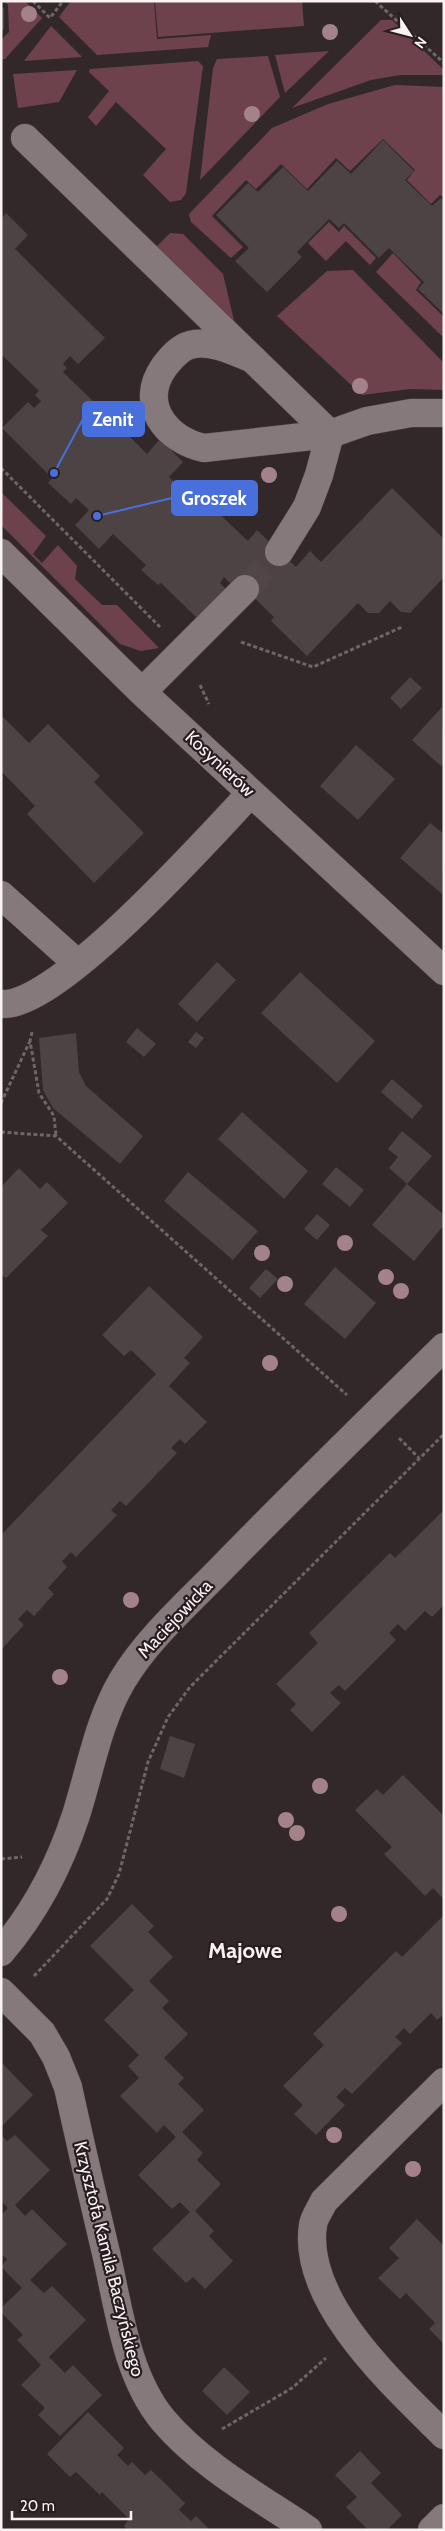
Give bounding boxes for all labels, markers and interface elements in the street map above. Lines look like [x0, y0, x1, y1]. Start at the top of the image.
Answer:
north arrow [385, 10, 435, 60]
text: N [410, 33, 431, 52]
callout: Zenit [83, 402, 144, 436]
text: Zenit [92, 408, 134, 431]
callout: Groszek [172, 481, 257, 515]
text: Groszek [181, 487, 247, 510]
street label: Kosynierów [181, 726, 259, 802]
street label: Maciejowicka [133, 1575, 217, 1663]
district label: Majowe [208, 1937, 282, 1964]
street label: Krzysztofa Kamila Baczyńskiego [69, 2139, 149, 2379]
scale bar [12, 2488, 131, 2520]
text: 20 m [20, 2497, 55, 2515]

